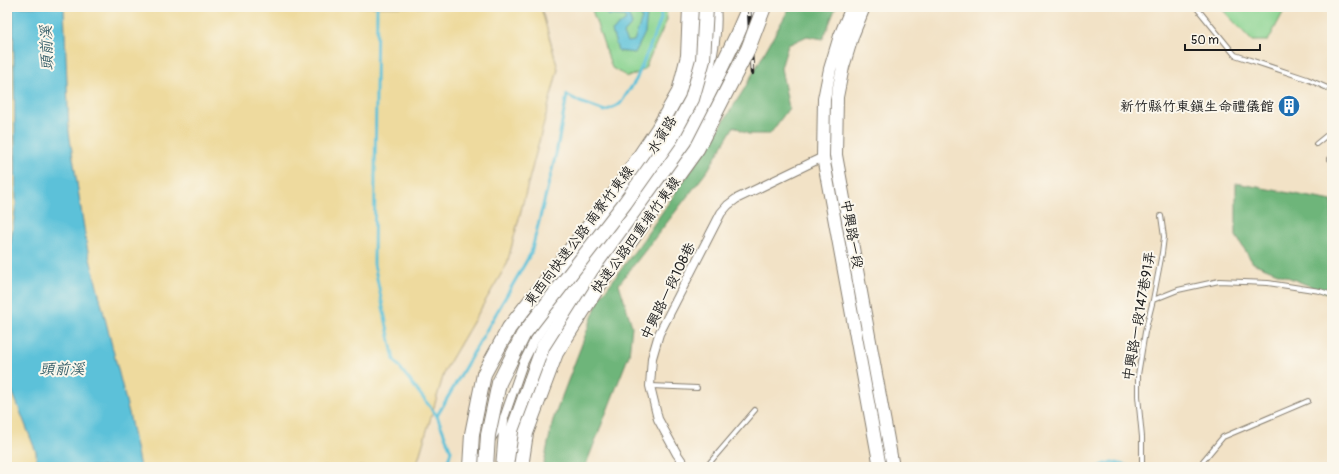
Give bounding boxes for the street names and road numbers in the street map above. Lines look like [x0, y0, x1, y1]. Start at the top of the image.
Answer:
street label: 水資路 [644, 113, 680, 157]
street label: 東西向快速公路 南寮竹東線 [521, 163, 637, 309]
street label: 快速公路四重埔竹東線 [588, 173, 684, 297]
street label: 中興路一段 [838, 198, 866, 270]
street label: 中興路一段108巷 [637, 239, 699, 342]
street label: 中興路一段147巷91弄 [1119, 250, 1159, 382]

